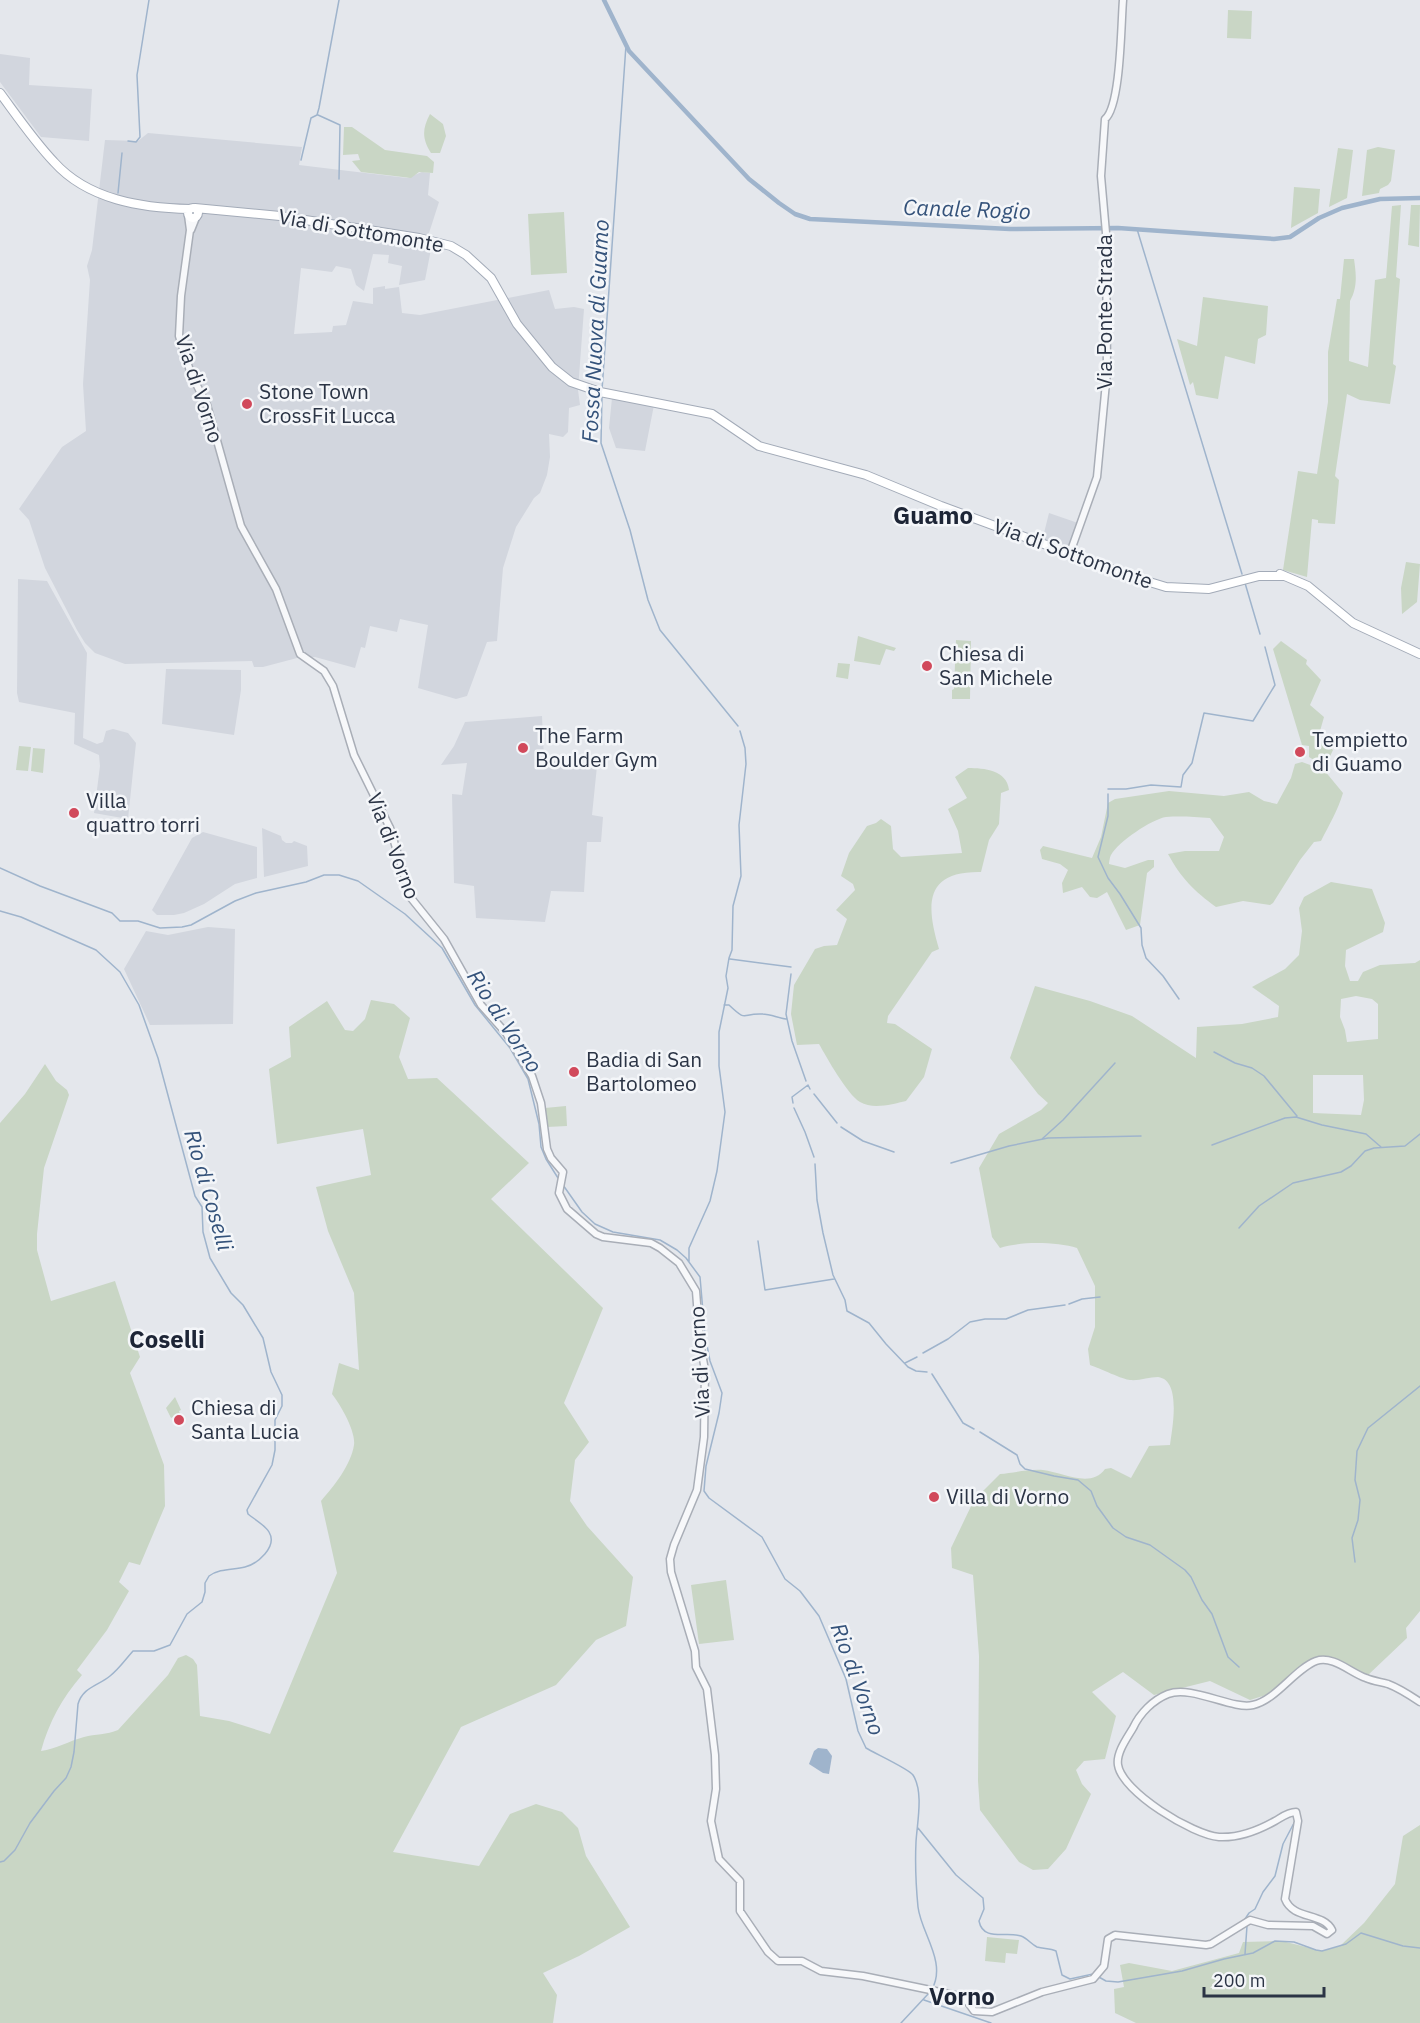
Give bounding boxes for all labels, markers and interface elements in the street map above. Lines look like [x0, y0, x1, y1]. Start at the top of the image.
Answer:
water label: Canale Rogio [903, 192, 1031, 225]
street label: Via di Sottomonte [276, 202, 446, 258]
water label: Fossa Nuova di Guamo [574, 218, 615, 443]
street label: Via Ponte Strada [1090, 234, 1118, 390]
street label: Via di Vorno [169, 331, 231, 446]
place label: Stone Town CrossFit Lucca [259, 377, 396, 429]
marker: Stone Town CrossFit Lucca [240, 397, 254, 411]
district label: Guamo [893, 499, 973, 531]
street label: Via di Sottomonte [990, 511, 1157, 595]
place label: Chiesa di San Michele [939, 639, 1053, 691]
marker: Chiesa di San Michele [920, 659, 934, 673]
place label: The Farm Boulder Gym [535, 721, 658, 773]
place label: Tempietto di Guamo [1312, 725, 1408, 777]
marker: The Farm Boulder Gym [516, 741, 530, 755]
marker: Tempietto di Guamo [1293, 745, 1307, 759]
place label: Villa quattro torri [86, 786, 200, 838]
street label: Via di Vorno [361, 788, 427, 903]
marker: Villa quattro torri [67, 806, 81, 820]
water label: Rio di Vorno [461, 963, 550, 1078]
place label: Badia di San Bartolomeo [586, 1045, 702, 1097]
marker: Badia di San Bartolomeo [567, 1065, 581, 1079]
water label: Rio di Coselli [178, 1126, 241, 1254]
street label: Via di Vorno [682, 1305, 716, 1419]
district label: Coselli [129, 1323, 205, 1355]
place label: Chiesa di Santa Lucia [191, 1393, 299, 1445]
marker: Chiesa di Santa Lucia [172, 1413, 186, 1427]
place label: Villa di Vorno [946, 1482, 1069, 1510]
marker: Villa di Vorno [927, 1490, 941, 1504]
water label: Rio di Vorno [825, 1619, 892, 1739]
scale bar [1204, 1960, 1324, 1998]
text: 200 m [1213, 1969, 1265, 1992]
district label: Vorno [929, 1980, 995, 2012]

